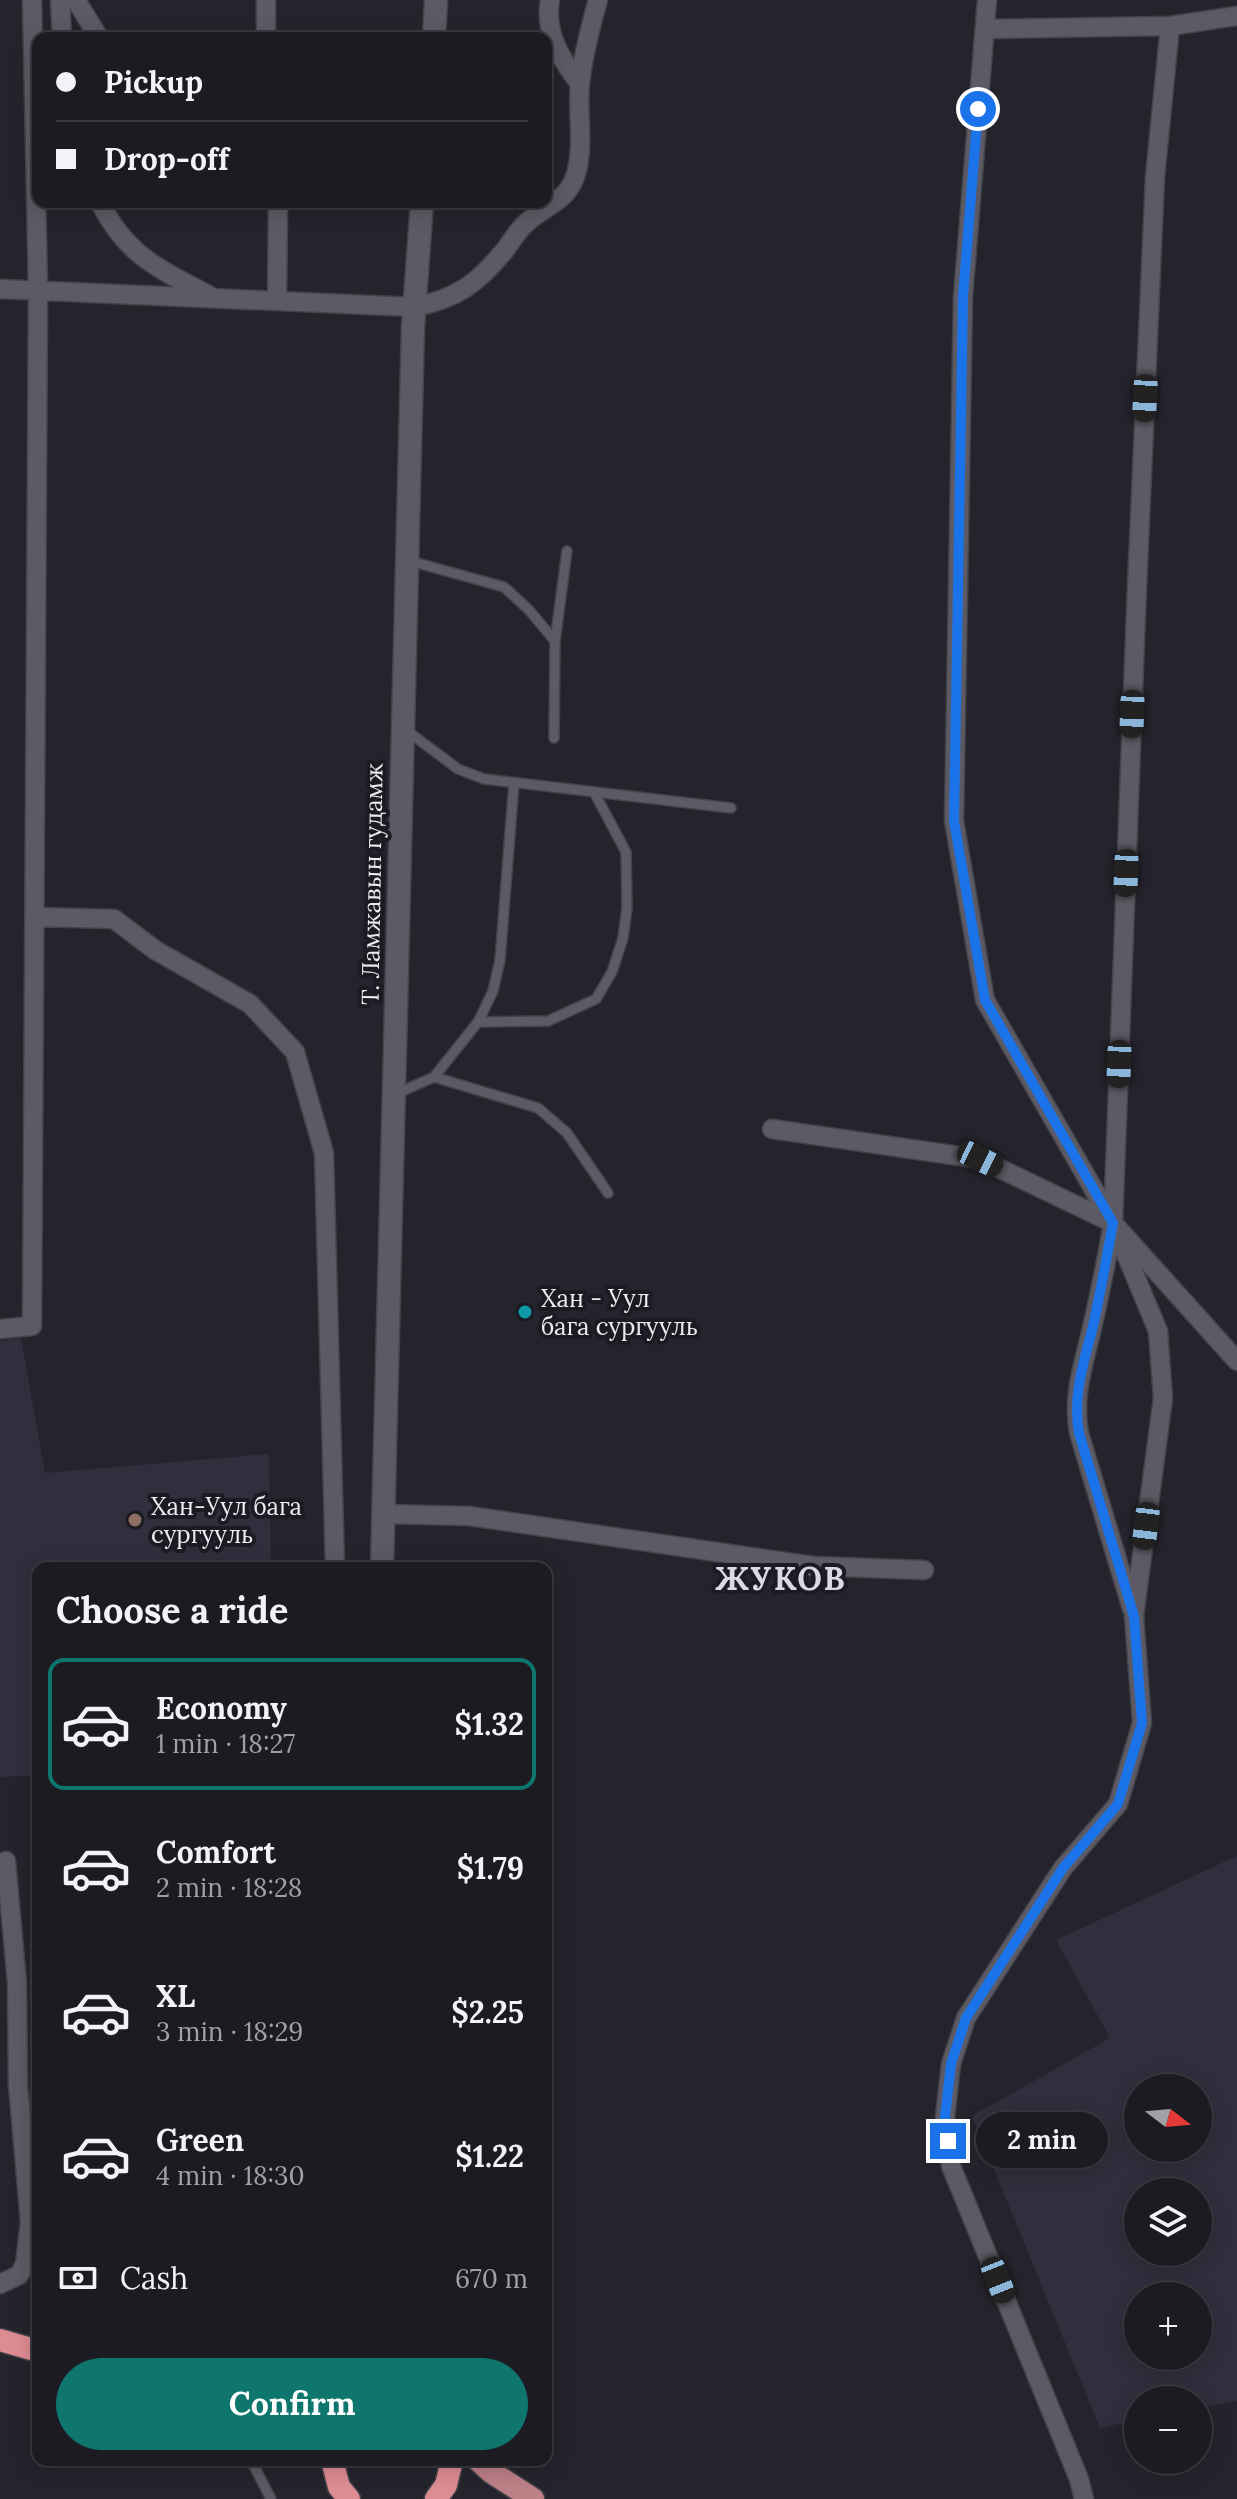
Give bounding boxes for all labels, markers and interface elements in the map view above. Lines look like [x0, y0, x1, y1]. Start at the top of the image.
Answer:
text: Pickup [104, 63, 203, 101]
route start [960, 91, 996, 127]
text: Drop-off [104, 140, 229, 178]
car [1132, 373, 1158, 423]
car [1119, 690, 1145, 738]
street label: Т. Ламжавын гудамж [354, 763, 390, 1005]
car [1113, 849, 1139, 897]
car [1106, 1040, 1132, 1088]
car [953, 1138, 1007, 1180]
place label: Хан - Уул бага сургууль [541, 1283, 698, 1342]
marker: Хан - Уул бага сургууль [516, 1303, 534, 1321]
place label: Хан-Уул бага сургууль [151, 1491, 302, 1550]
car [1131, 1501, 1161, 1551]
marker: Хан-Уул бага сургууль [126, 1511, 144, 1529]
district label: ЖУКОВ [715, 1558, 847, 1599]
text: Choose a ride [56, 1587, 288, 1633]
icon: car [60, 1688, 132, 1760]
text: Economy [156, 1689, 287, 1727]
text: $1.32 [454, 1705, 524, 1743]
text: 1 min · 18:27 [156, 1727, 295, 1760]
icon: car [60, 1832, 132, 1904]
text: Comfort [156, 1833, 276, 1871]
text: $1.79 [457, 1849, 524, 1887]
text: 2 min · 18:28 [156, 1871, 302, 1904]
icon: car [60, 1976, 132, 2048]
text: XL [156, 1977, 195, 2015]
text: $2.25 [451, 1993, 524, 2031]
text: 3 min · 18:29 [156, 2015, 303, 2048]
north arrow [1124, 2074, 1212, 2162]
map controls [1124, 2074, 1212, 2474]
callout: 2 min [976, 2113, 1108, 2169]
icon: car [60, 2120, 132, 2192]
text: Green [156, 2121, 244, 2159]
route end [930, 2123, 966, 2159]
text: 2 min [1007, 2123, 1077, 2156]
text: $1.22 [455, 2137, 524, 2175]
text: 4 min · 18:30 [156, 2159, 305, 2192]
button: layers [1124, 2178, 1212, 2266]
car [978, 2253, 1018, 2307]
icon: cash [56, 2256, 100, 2300]
text: Cash [120, 2259, 188, 2297]
text: 670 m [455, 2262, 528, 2295]
button: + [1124, 2282, 1212, 2370]
button: Confirm [56, 2358, 528, 2450]
button: − [1124, 2386, 1212, 2474]

